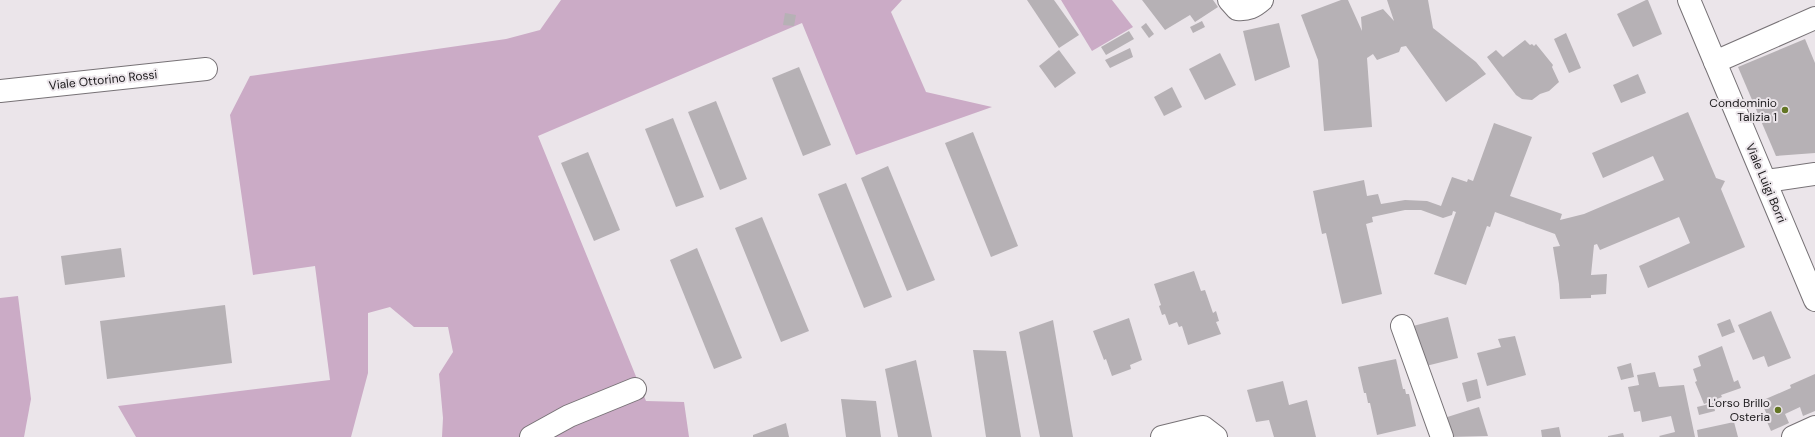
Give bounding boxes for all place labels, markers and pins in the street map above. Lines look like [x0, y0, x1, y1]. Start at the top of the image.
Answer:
place label: Condominio Talizia 1 [1709, 95, 1777, 125]
marker: Condominio Talizia 1 [1780, 105, 1790, 115]
place label: L'orso Brillo Osteria [1708, 395, 1770, 425]
marker: L'orso Brillo Osteria [1773, 405, 1783, 415]

